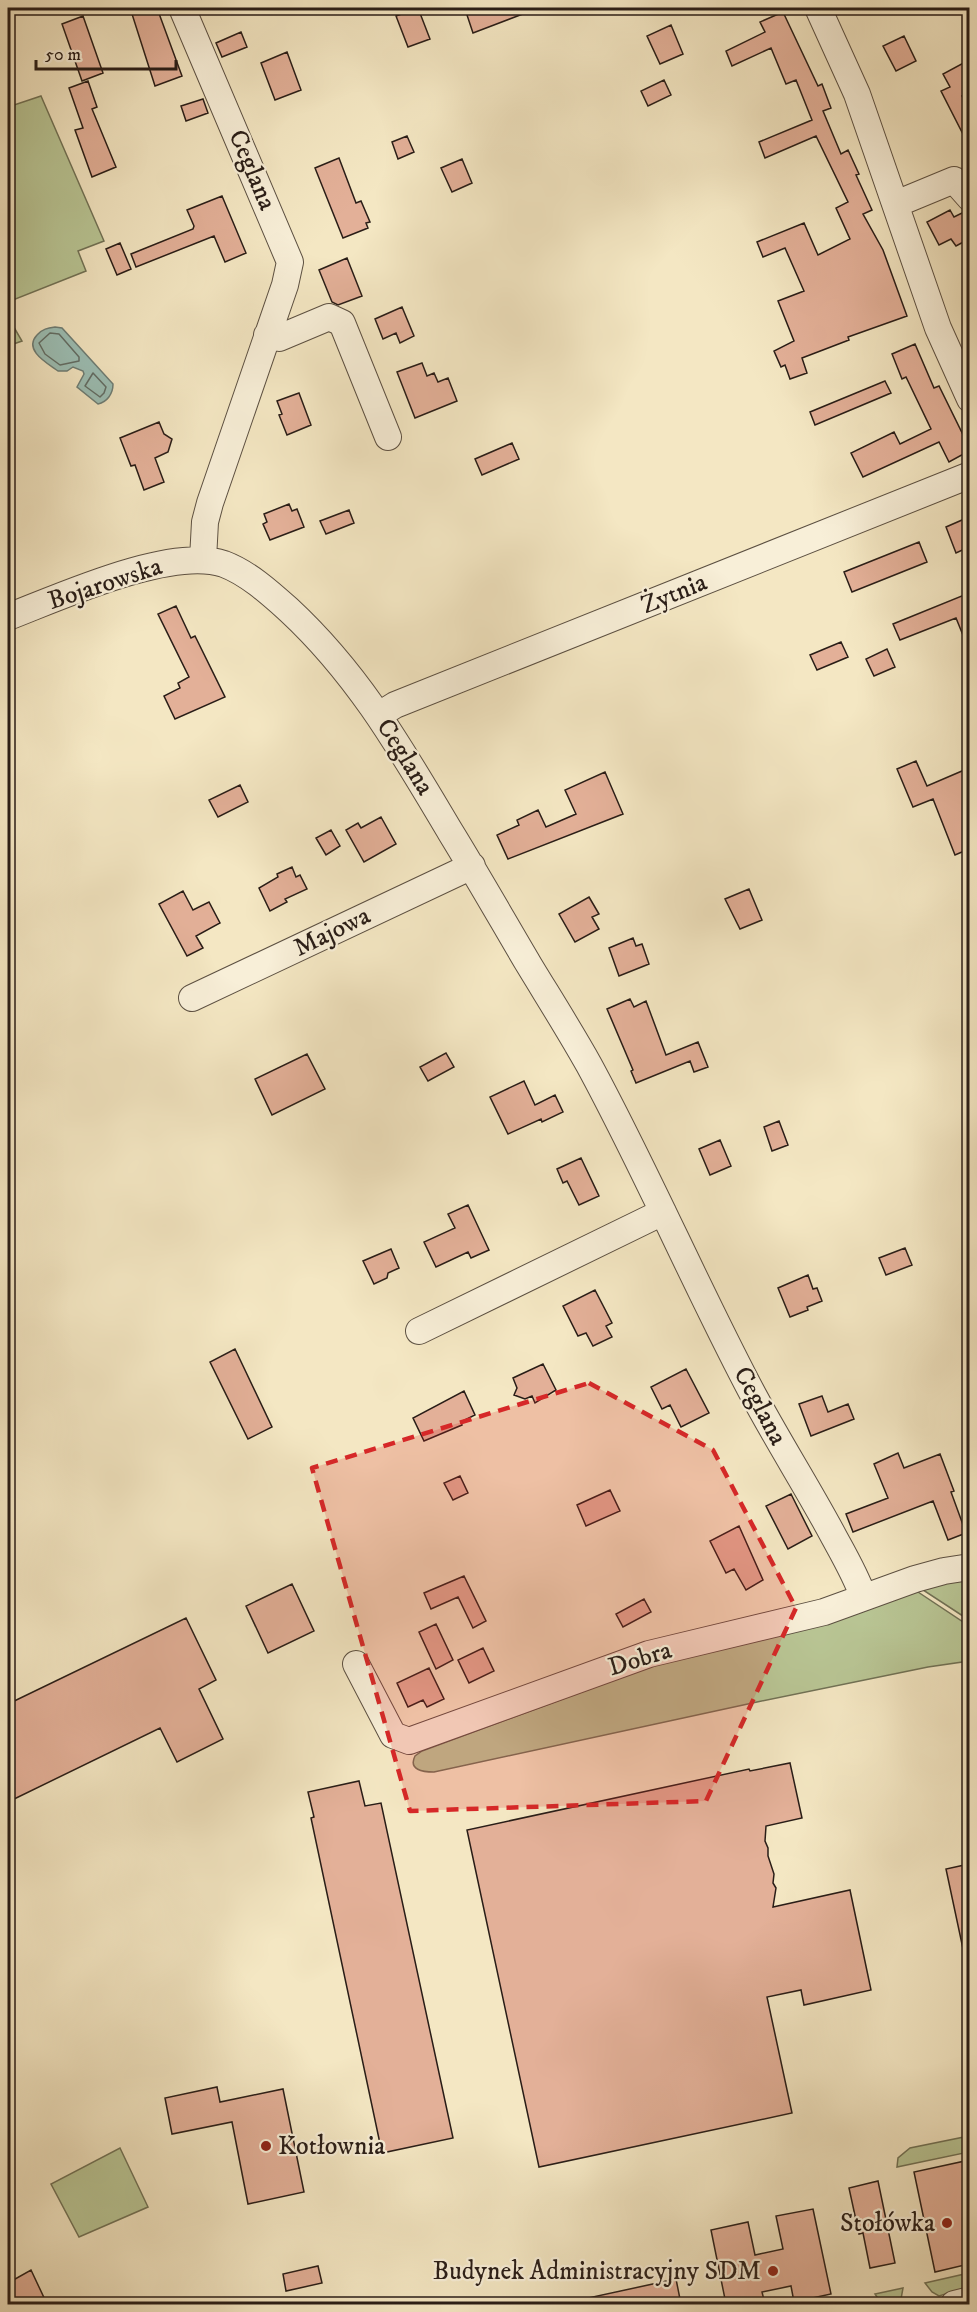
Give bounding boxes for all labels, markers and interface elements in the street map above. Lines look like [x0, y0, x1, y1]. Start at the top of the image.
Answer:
scale bar [36, 33, 176, 71]
text: 50 m [45, 44, 81, 66]
street label: Ceglana [220, 125, 284, 215]
street label: Bojarowska [44, 550, 166, 618]
street label: Żytnia [636, 566, 712, 622]
street label: Ceglana [369, 713, 441, 801]
street label: Majowa [288, 899, 376, 965]
street label: Ceglana [726, 1361, 794, 1451]
street label: Dobra [604, 1634, 676, 1684]
place label: Kotłownia [278, 2130, 385, 2163]
marker: Kotłownia [259, 2139, 273, 2153]
place label: Stołówka [840, 2207, 935, 2240]
marker: Stołówka [940, 2216, 954, 2230]
place label: Budynek Administracyjny SDM [433, 2255, 761, 2288]
marker: Budynek Administracyjny SDM [766, 2264, 780, 2278]

